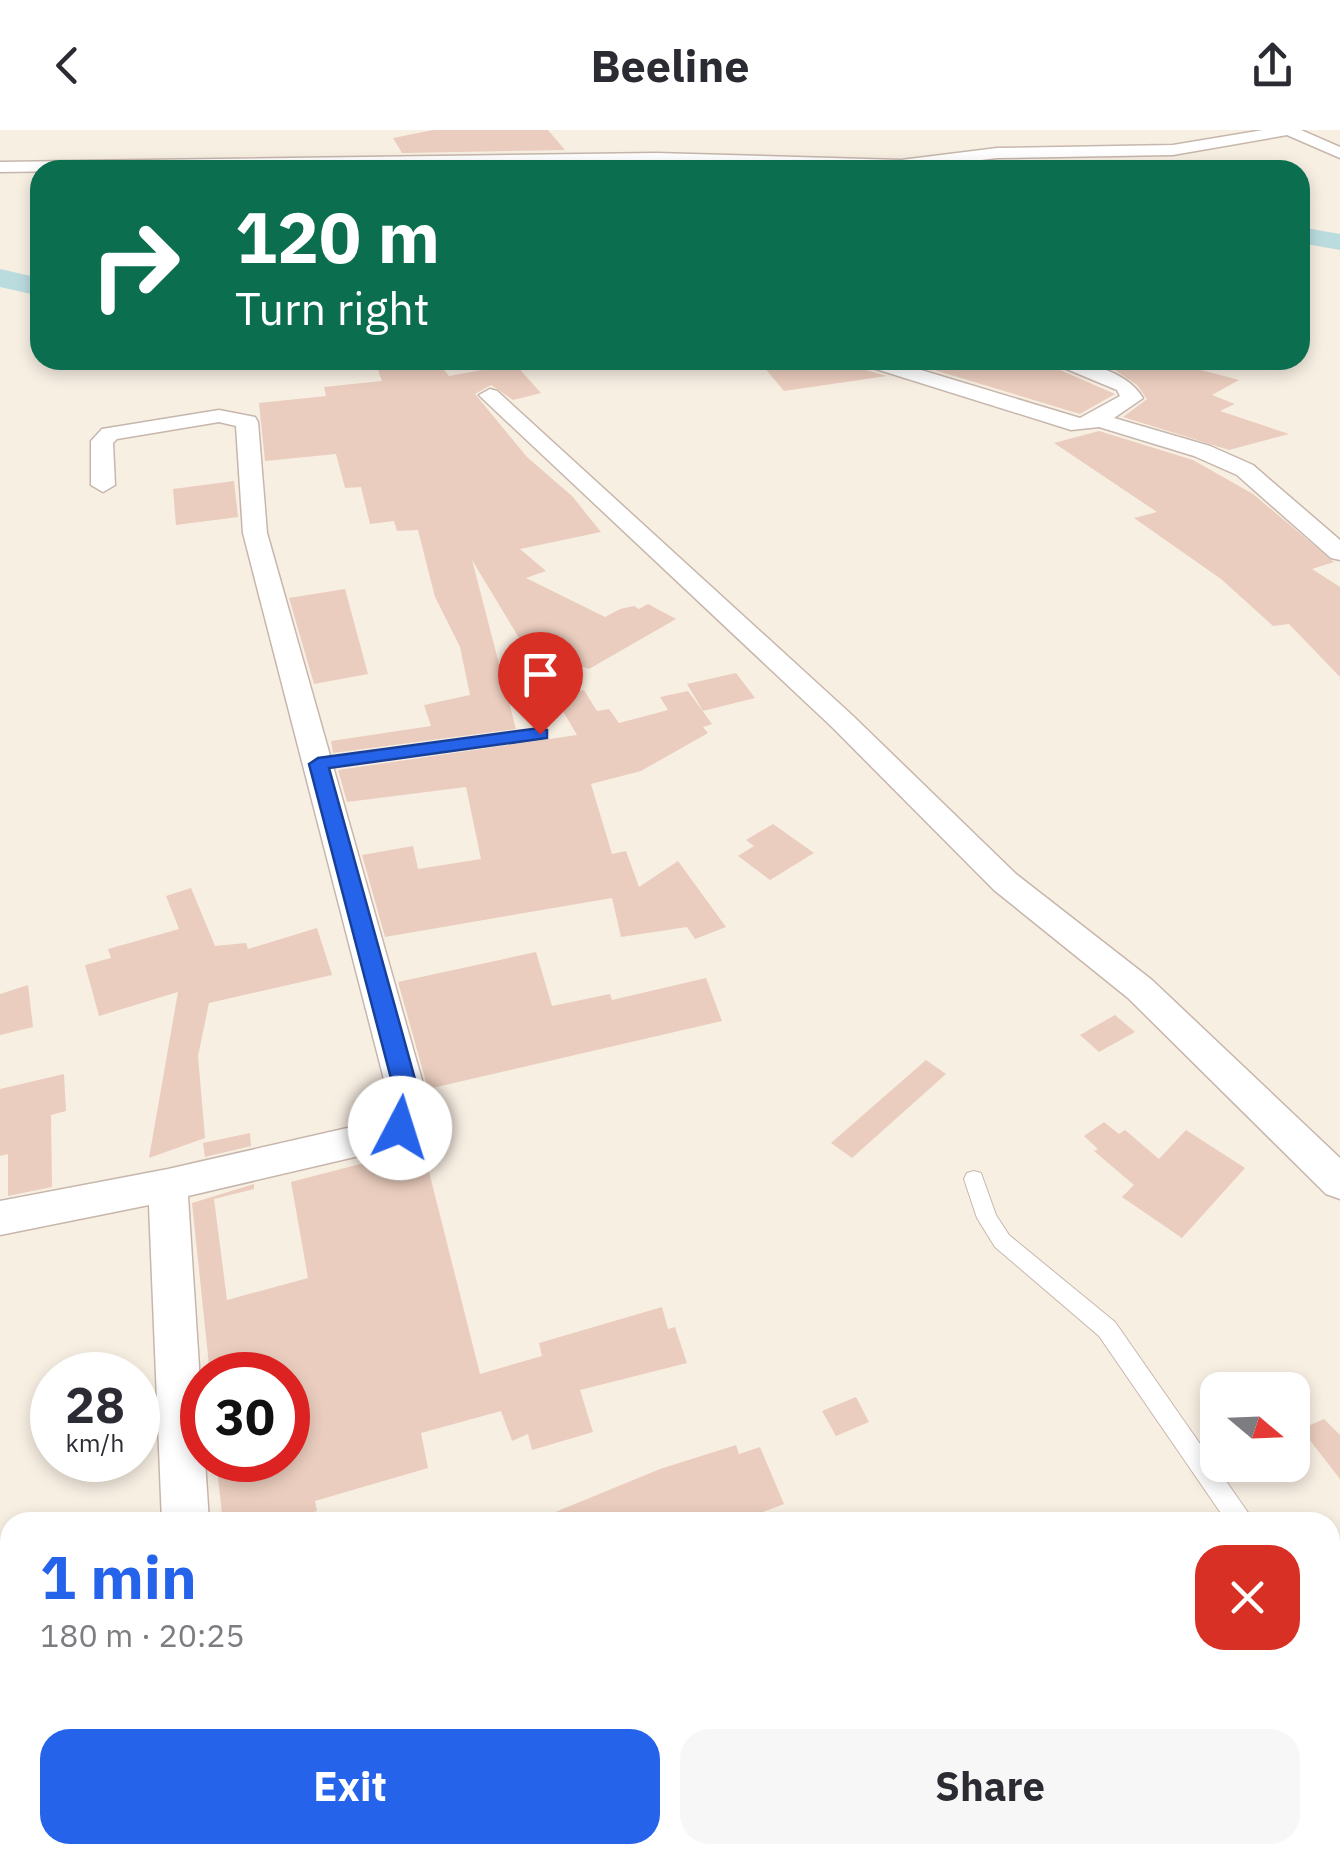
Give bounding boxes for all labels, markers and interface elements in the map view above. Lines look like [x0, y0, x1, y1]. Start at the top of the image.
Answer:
text: Beeline [590, 36, 750, 94]
icon: back [40, 38, 95, 93]
icon: share [1245, 38, 1300, 93]
text: 120 m [235, 191, 440, 282]
icon: right [70, 200, 200, 330]
text: Turn right [235, 279, 430, 337]
pin [498, 632, 583, 735]
icon: arrive [513, 647, 568, 702]
position arrow [348, 1076, 452, 1180]
speed limit sign: 30 [180, 1352, 310, 1482]
text: 28 [65, 1372, 125, 1437]
north arrow [1200, 1372, 1310, 1482]
map controls [1200, 1372, 1310, 1482]
text: km/h [66, 1426, 124, 1459]
text: 1 min [40, 1537, 197, 1616]
button: close [1195, 1545, 1300, 1650]
text: 180 m · 20:25 [40, 1614, 245, 1656]
button: Exit [40, 1729, 660, 1844]
button: Share [680, 1729, 1300, 1844]

